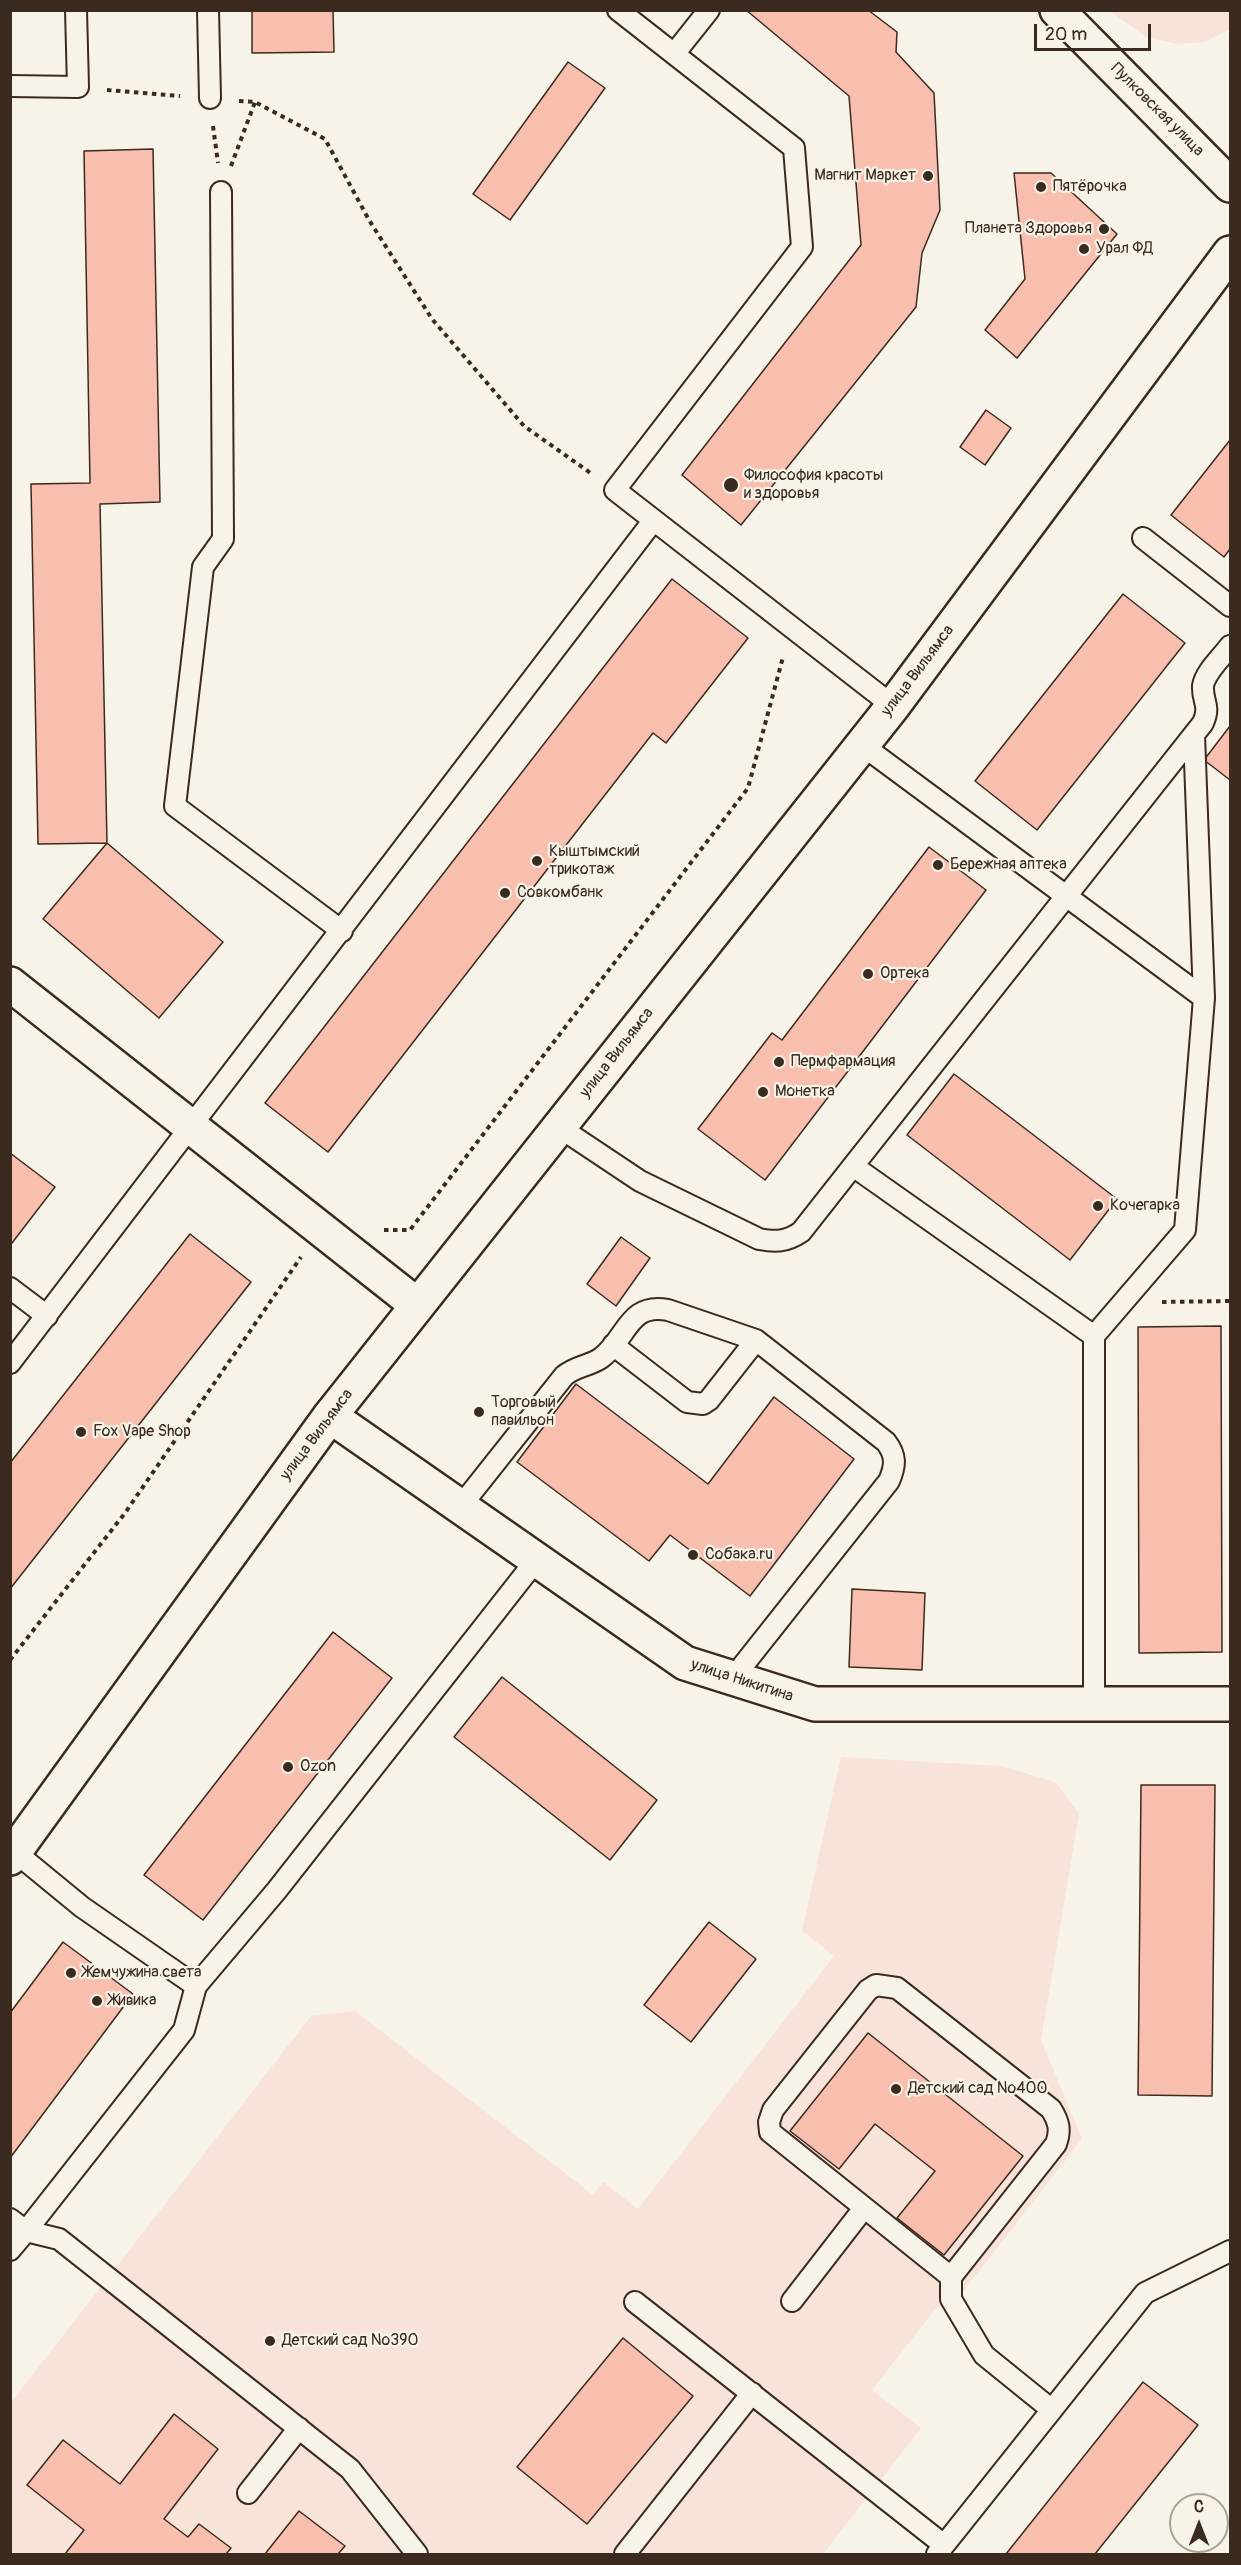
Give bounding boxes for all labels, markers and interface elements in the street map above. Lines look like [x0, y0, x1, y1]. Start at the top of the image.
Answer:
scale bar [1037, 12, 1154, 50]
text: 20 m [1045, 23, 1087, 46]
street label: Пулковская улица [1106, 59, 1208, 161]
place label: Магнит Маркет [814, 166, 916, 186]
marker: Магнит Маркет [921, 169, 935, 183]
place label: Пятёрочка [1053, 177, 1127, 197]
marker: Пятёрочка [1034, 180, 1048, 194]
place label: Планета Здоровья [965, 219, 1092, 239]
marker: Планета Здоровья [1097, 222, 1111, 236]
place label: Урал ФД [1096, 239, 1153, 259]
marker: Урал ФД [1077, 242, 1091, 256]
place label: Философия красоты и здоровья [744, 466, 883, 504]
marker: Философия красоты и здоровья [722, 476, 740, 494]
street label: улица Вильямса [878, 622, 958, 720]
place label: Кыштымский трикотаж [549, 842, 640, 880]
marker: Кыштымский трикотаж [530, 854, 544, 868]
place label: Бережная аптека [950, 855, 1067, 875]
marker: Бережная аптека [931, 858, 945, 872]
place label: Совкомбанк [517, 883, 604, 903]
marker: Совкомбанк [498, 886, 512, 900]
place label: Ортека [880, 964, 929, 984]
marker: Ортека [861, 967, 875, 981]
street label: улица Вильямса [576, 1004, 658, 1102]
place label: Пермфармация [791, 1052, 896, 1072]
marker: Пермфармация [772, 1055, 786, 1069]
place label: Монетка [775, 1082, 835, 1102]
marker: Монетка [756, 1085, 770, 1099]
place label: Кочегарка [1110, 1196, 1180, 1216]
marker: Кочегарка [1091, 1199, 1105, 1213]
street label: улица Вильямса [277, 1386, 357, 1484]
place label: Торговый павильон [491, 1393, 556, 1431]
marker: Торговый павильон [472, 1405, 486, 1419]
place label: Fox Vape Shop [93, 1422, 191, 1442]
marker: Fox Vape Shop [74, 1425, 88, 1439]
place label: Собака.ru [705, 1545, 773, 1565]
marker: Собака.ru [686, 1548, 700, 1562]
street label: улица Никитина [688, 1655, 796, 1707]
place label: Ozon [300, 1757, 336, 1777]
marker: Ozon [281, 1760, 295, 1774]
place label: Жемчужина света [83, 1963, 202, 1983]
marker: Жемчужина света [64, 1966, 78, 1980]
place label: Живика [109, 1991, 156, 2011]
marker: Живика [90, 1994, 104, 2008]
place label: Детский сад №400 [908, 2079, 1047, 2099]
marker: Детский сад №400 [889, 2082, 903, 2096]
place label: Детский сад №390 [282, 2331, 418, 2351]
marker: Детский сад №390 [263, 2334, 277, 2348]
north arrow [1169, 2493, 1229, 2553]
text: С [1194, 2497, 1204, 2517]

